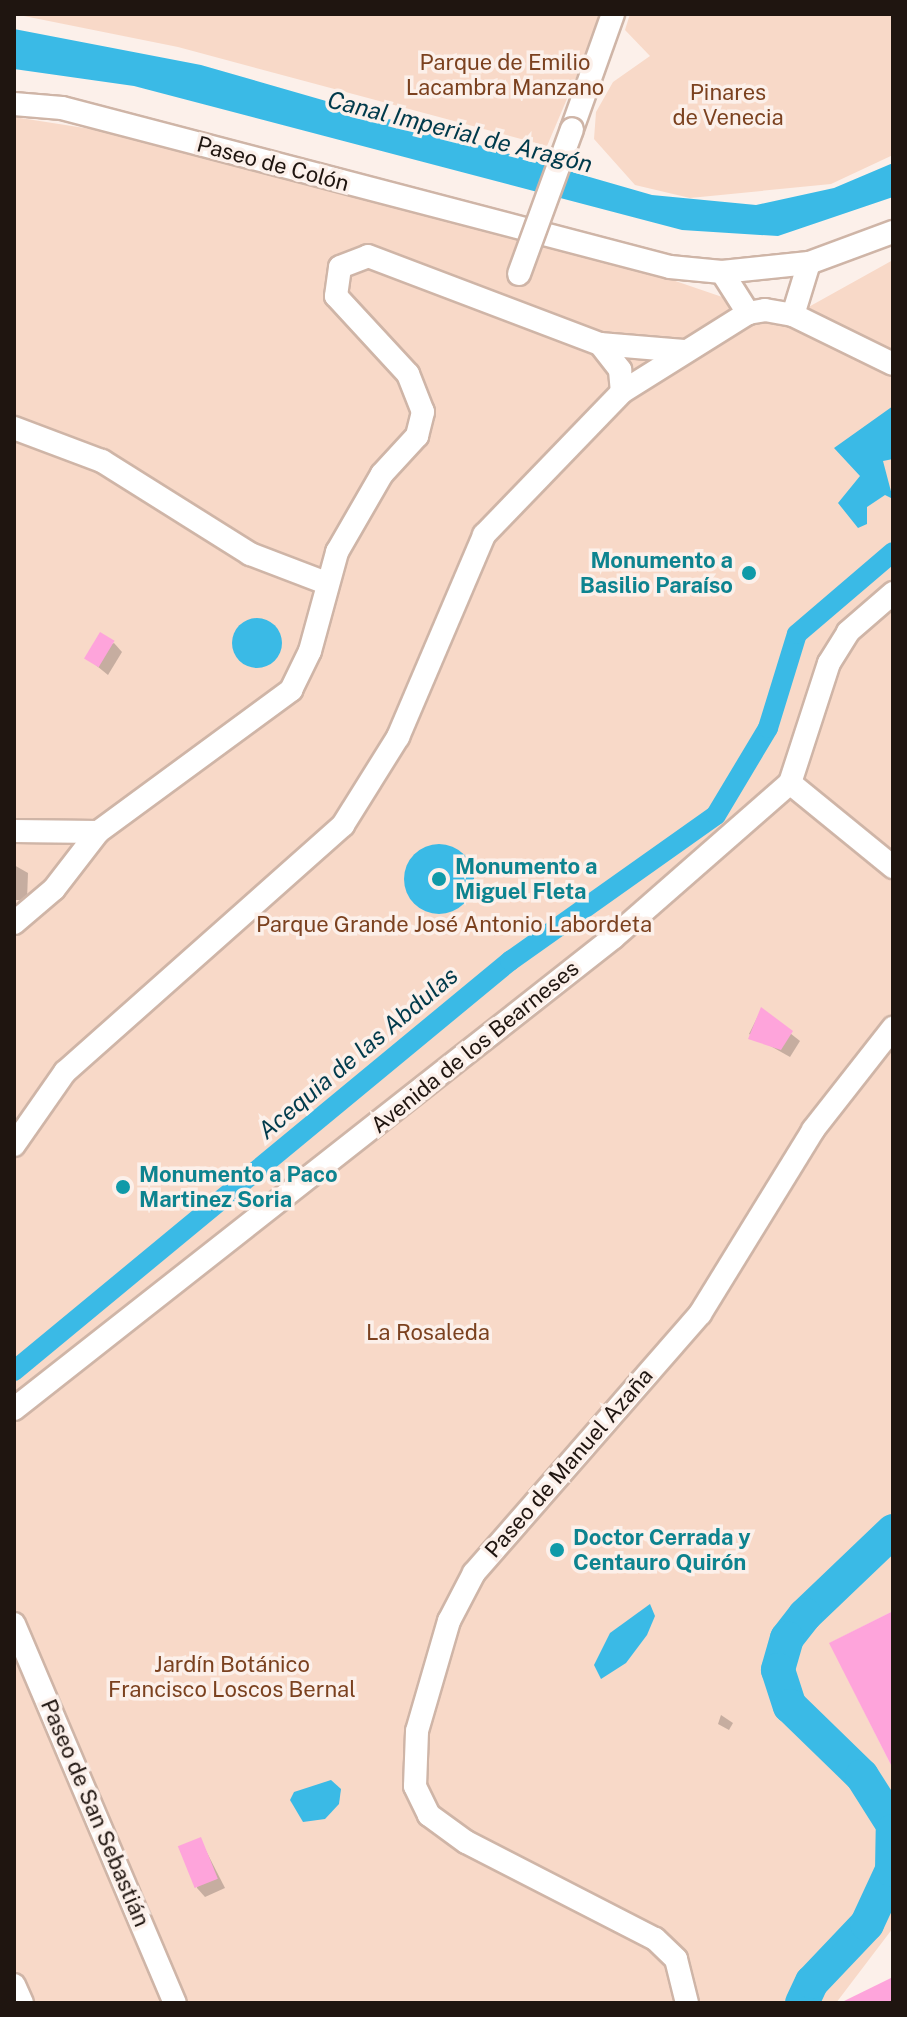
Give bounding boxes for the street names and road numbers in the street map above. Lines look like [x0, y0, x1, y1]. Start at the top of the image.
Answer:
street label: Paseo de Colón [194, 131, 352, 197]
street label: Avenida de los Bearneses [366, 955, 584, 1139]
street label: Paseo de Manuel Azaña [479, 1363, 659, 1563]
street label: Paseo de San Sebastián [35, 1695, 155, 1931]

